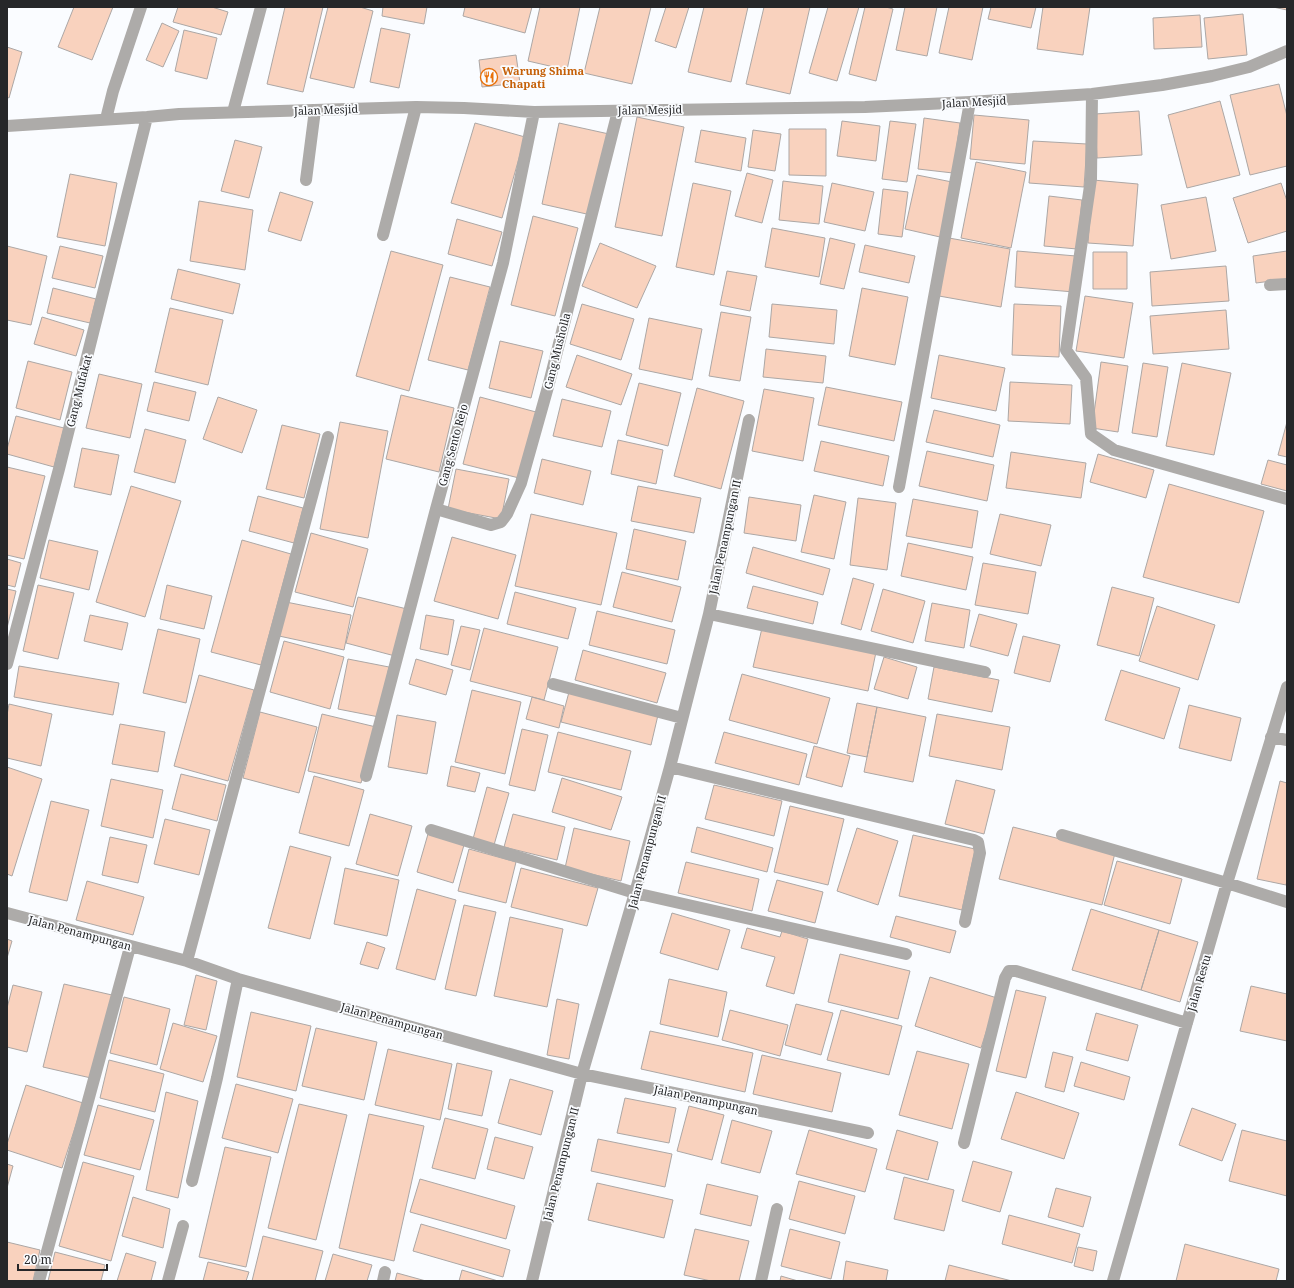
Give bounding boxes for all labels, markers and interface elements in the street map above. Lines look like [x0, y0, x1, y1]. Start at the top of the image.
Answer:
place label: Warung Shima Chapati [502, 63, 585, 91]
restaurant icon: Warung Shima Chapati [479, 67, 499, 87]
street label: Jalan Mesjid [940, 92, 1007, 111]
street label: Jalan Mesjid [293, 101, 359, 118]
street label: Jalan Mesjid [617, 101, 683, 118]
street label: Gang Musholla [540, 311, 573, 391]
street label: Gang Mufakat [62, 353, 95, 429]
street label: Gang Sento Rejo [434, 402, 471, 488]
street label: Jalan Penampungan II [705, 478, 744, 597]
street label: Jalan Penampungan II [624, 793, 669, 911]
street label: Jalan Penampungan [26, 911, 133, 953]
street label: Jalan Restu [1183, 953, 1214, 1014]
street label: Jalan Penampungan [338, 998, 445, 1042]
street label: Jalan Penampungan [652, 1081, 759, 1118]
street label: Jalan Penampungan II [539, 1105, 582, 1223]
scale bar [18, 1246, 107, 1272]
text: 20 m [24, 1251, 52, 1268]

